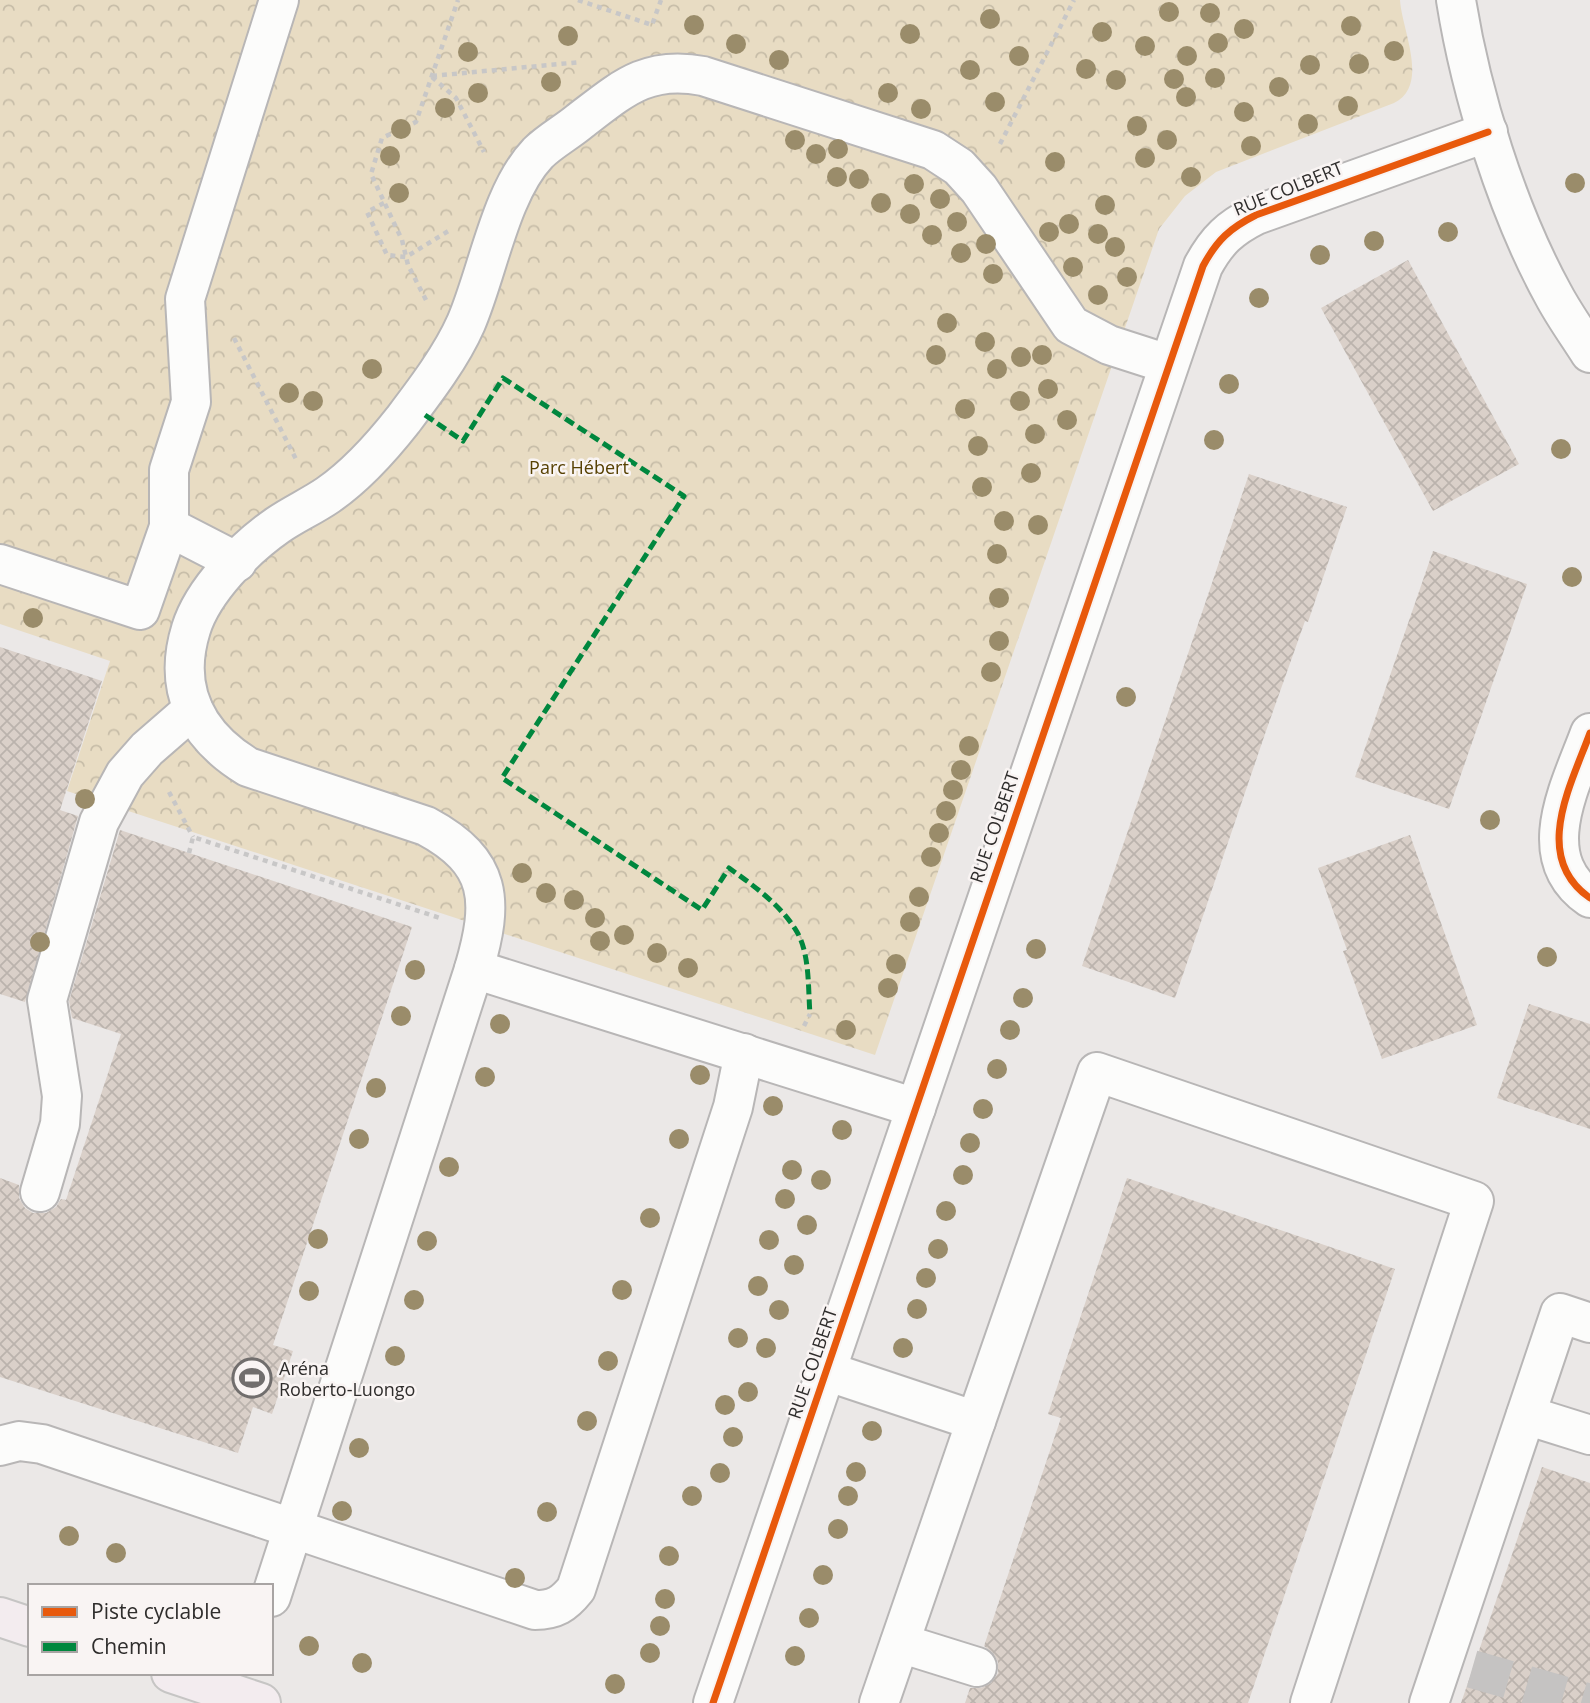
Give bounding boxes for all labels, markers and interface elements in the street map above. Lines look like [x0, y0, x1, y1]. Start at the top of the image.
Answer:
street label: RUE COLBERT [1230, 155, 1346, 221]
park label: Parc Hébert [529, 455, 629, 479]
street label: RUE COLBERT [964, 768, 1024, 886]
street label: RUE COLBERT [782, 1304, 842, 1422]
place label: Aréna Roberto-Luongo [279, 1356, 415, 1401]
sports icon: Aréna Roberto-Luongo [231, 1357, 273, 1399]
legend [28, 1584, 273, 1675]
text: Piste cyclable [91, 1597, 221, 1625]
text: Chemin [91, 1632, 167, 1660]

